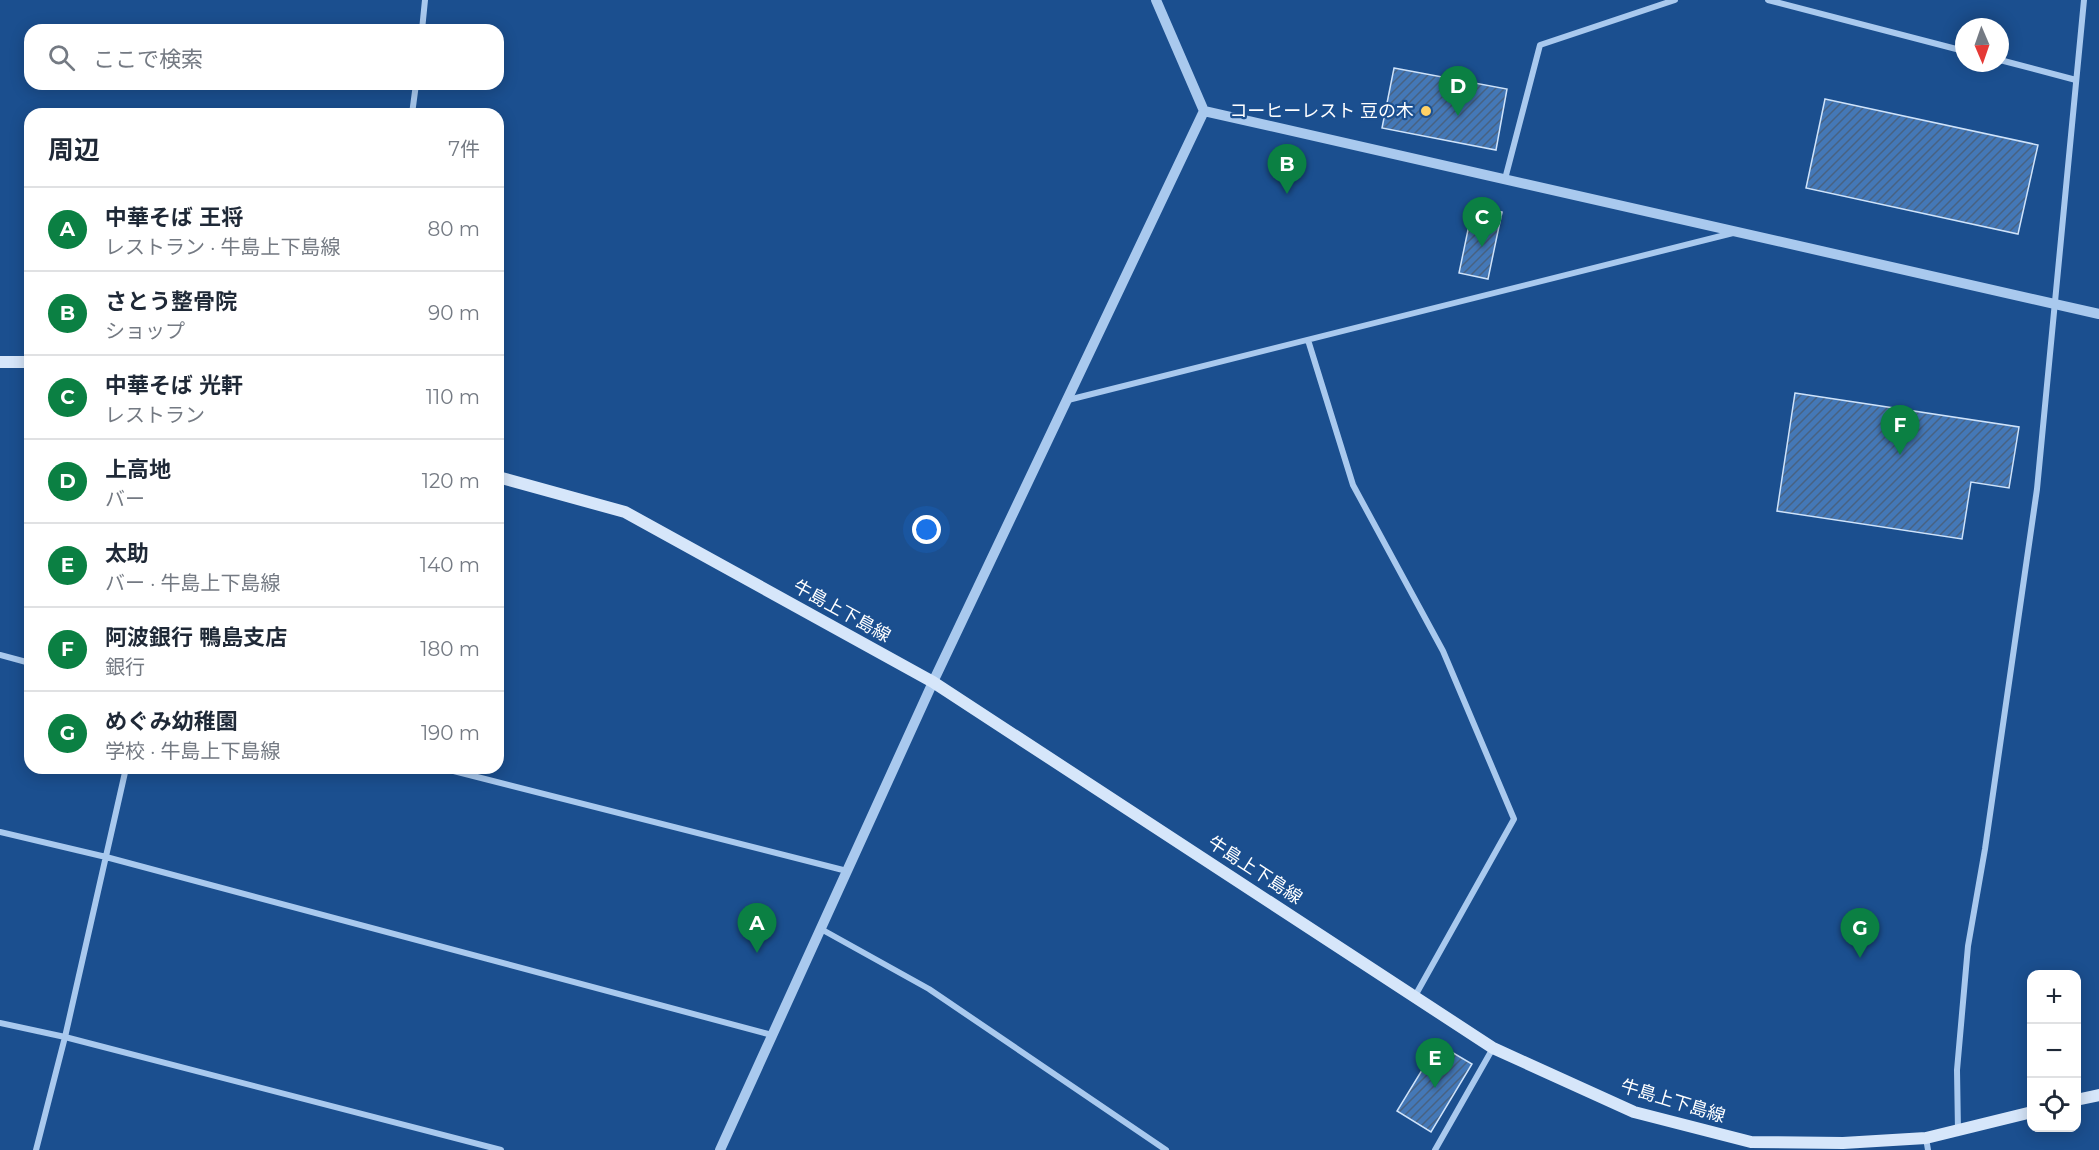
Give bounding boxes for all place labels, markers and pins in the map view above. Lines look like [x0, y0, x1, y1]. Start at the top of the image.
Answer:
pin: D [1438, 66, 1478, 116]
place label: コーヒーレスト 豆の木 [1229, 100, 1414, 122]
marker: コーヒーレスト 豆の木 [1419, 104, 1433, 118]
pin: B [1268, 144, 1306, 194]
pin: C [1462, 198, 1502, 247]
pin: F [1880, 406, 1920, 455]
pin: A [738, 904, 777, 953]
pin: G [1840, 908, 1880, 958]
pin: E [1416, 1038, 1454, 1088]

